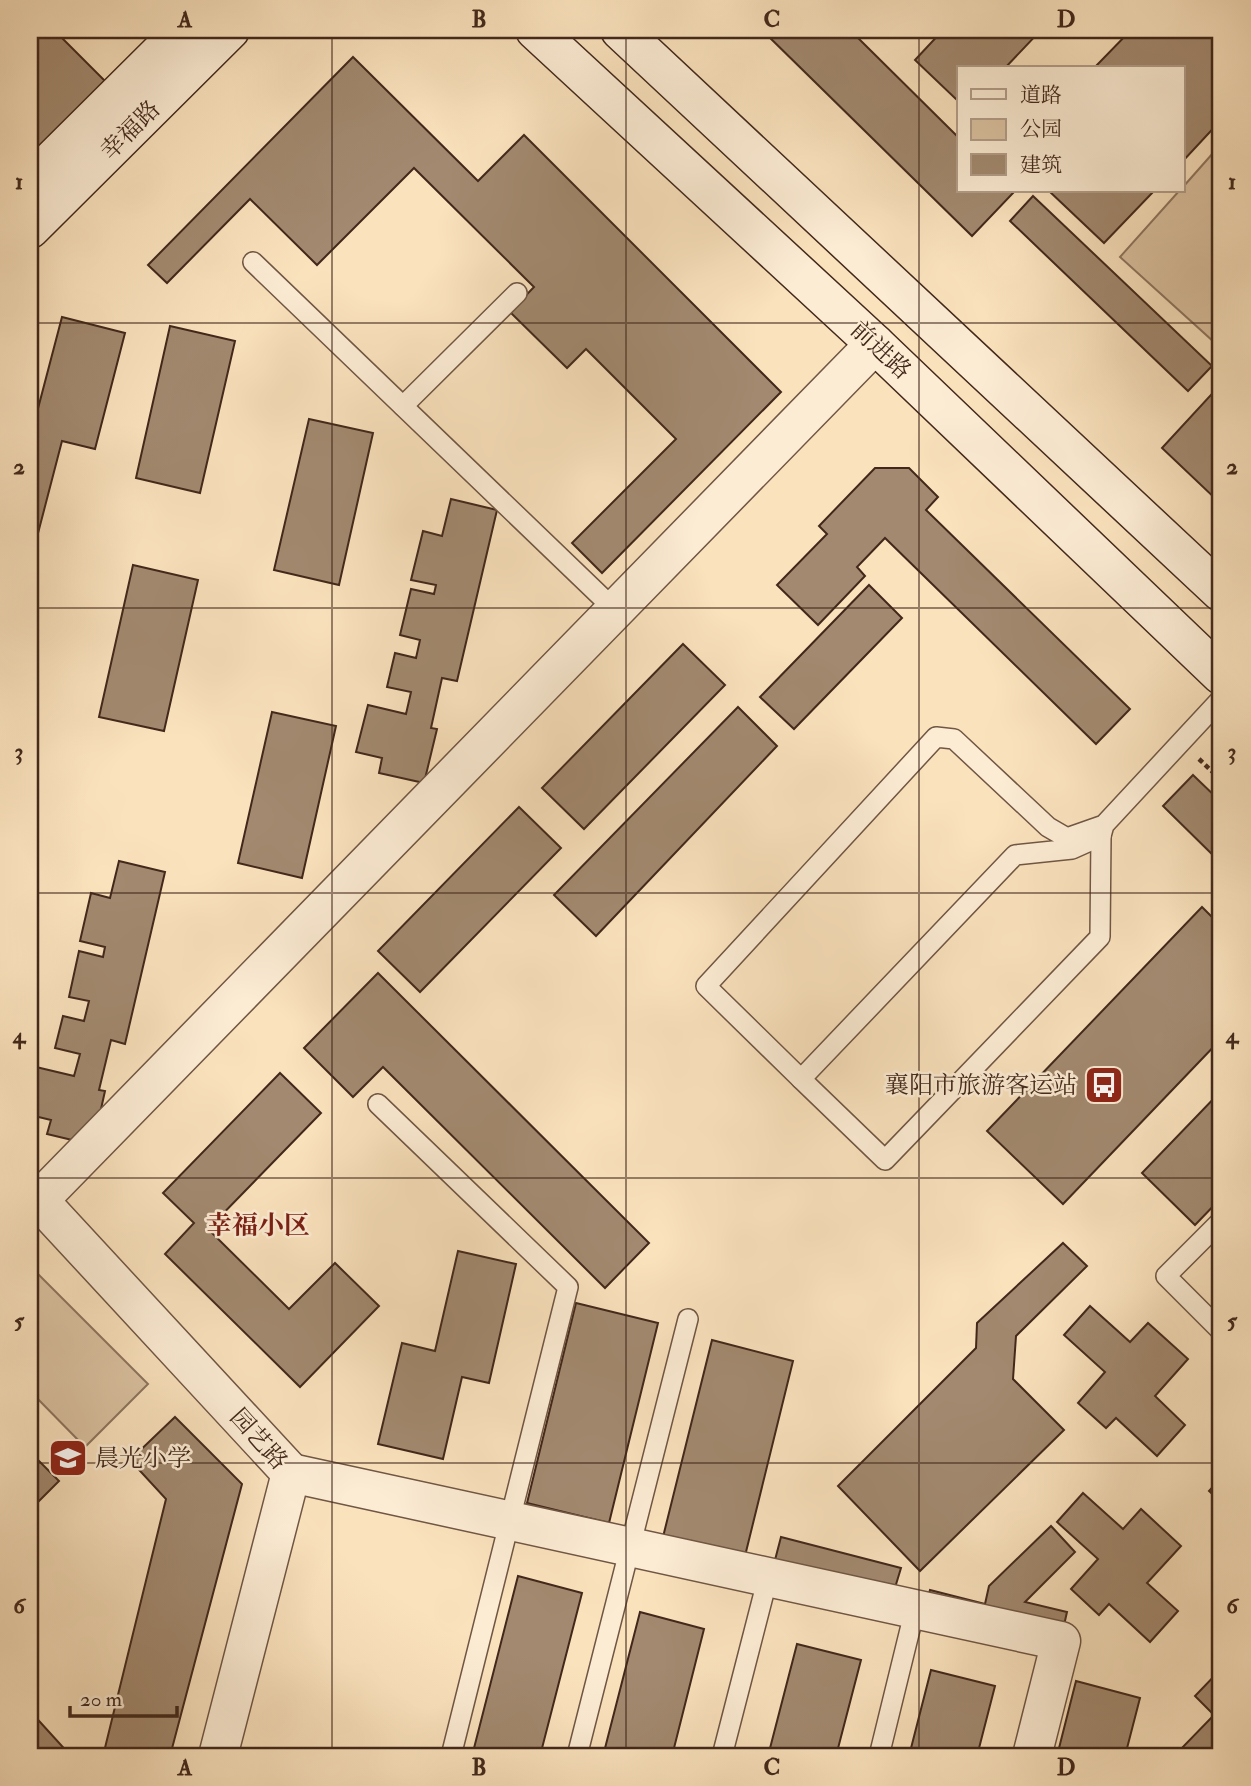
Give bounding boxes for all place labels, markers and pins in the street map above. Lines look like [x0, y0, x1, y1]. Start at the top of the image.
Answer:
bus stop icon: 襄阳市旅游客运站 [1083, 1064, 1125, 1106]
place label: 襄阳市旅游客运站 [885, 1070, 1077, 1101]
school or university icon: 晨光小学 [47, 1437, 89, 1479]
place label: 晨光小学 [95, 1443, 191, 1474]

